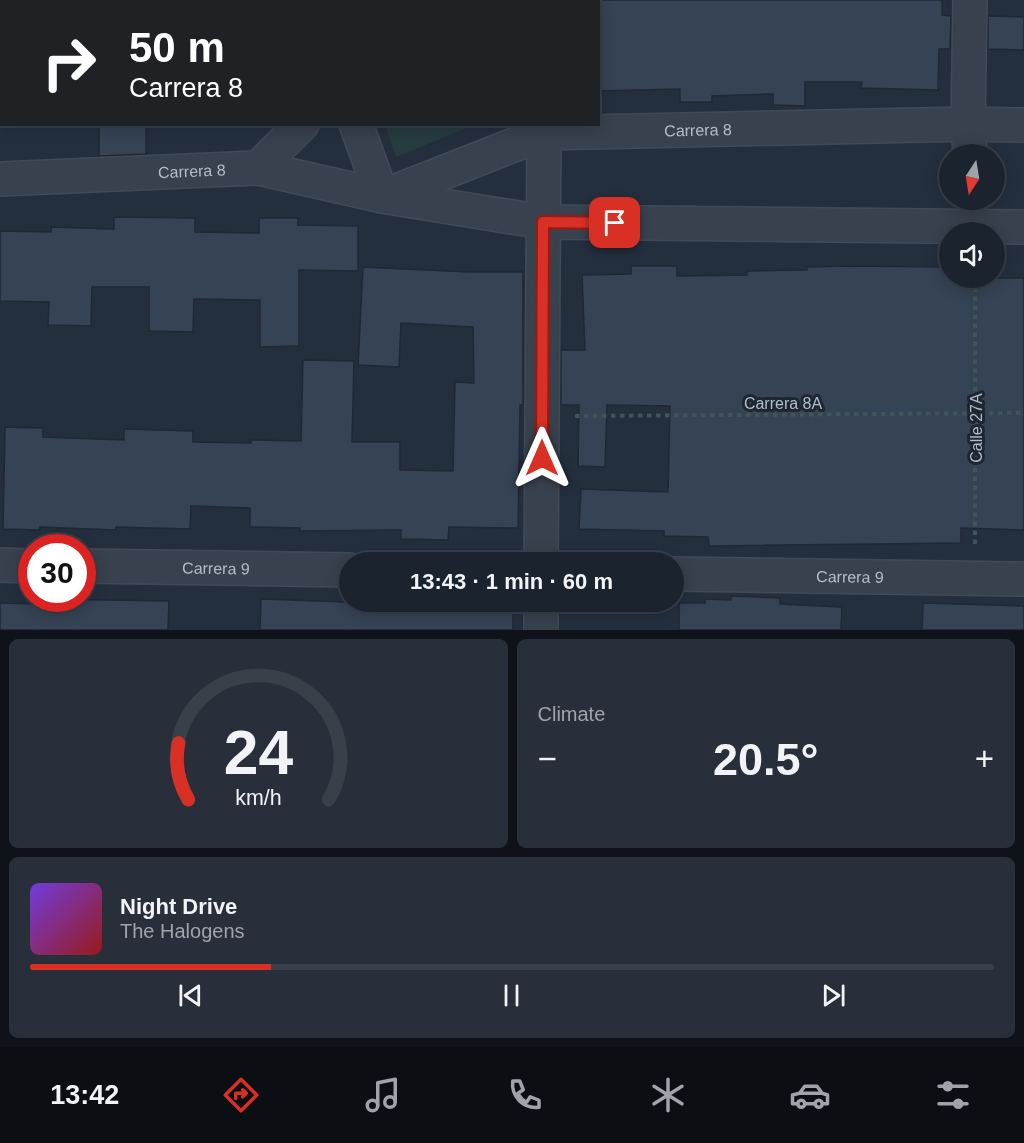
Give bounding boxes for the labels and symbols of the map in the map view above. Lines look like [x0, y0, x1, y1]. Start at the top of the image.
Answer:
street label: Carrera 8 [664, 121, 732, 139]
north arrow [939, 144, 1005, 210]
street label: Carrera 8 [158, 161, 226, 181]
pin [589, 197, 640, 248]
street label: Calle 27A [968, 393, 985, 463]
street label: Carrera 8A [744, 395, 822, 412]
position arrow [510, 426, 574, 490]
speed limit sign: 30 [18, 534, 96, 612]
street label: Carrera 9 [182, 559, 250, 578]
street label: Carrera 9 [816, 568, 884, 586]

